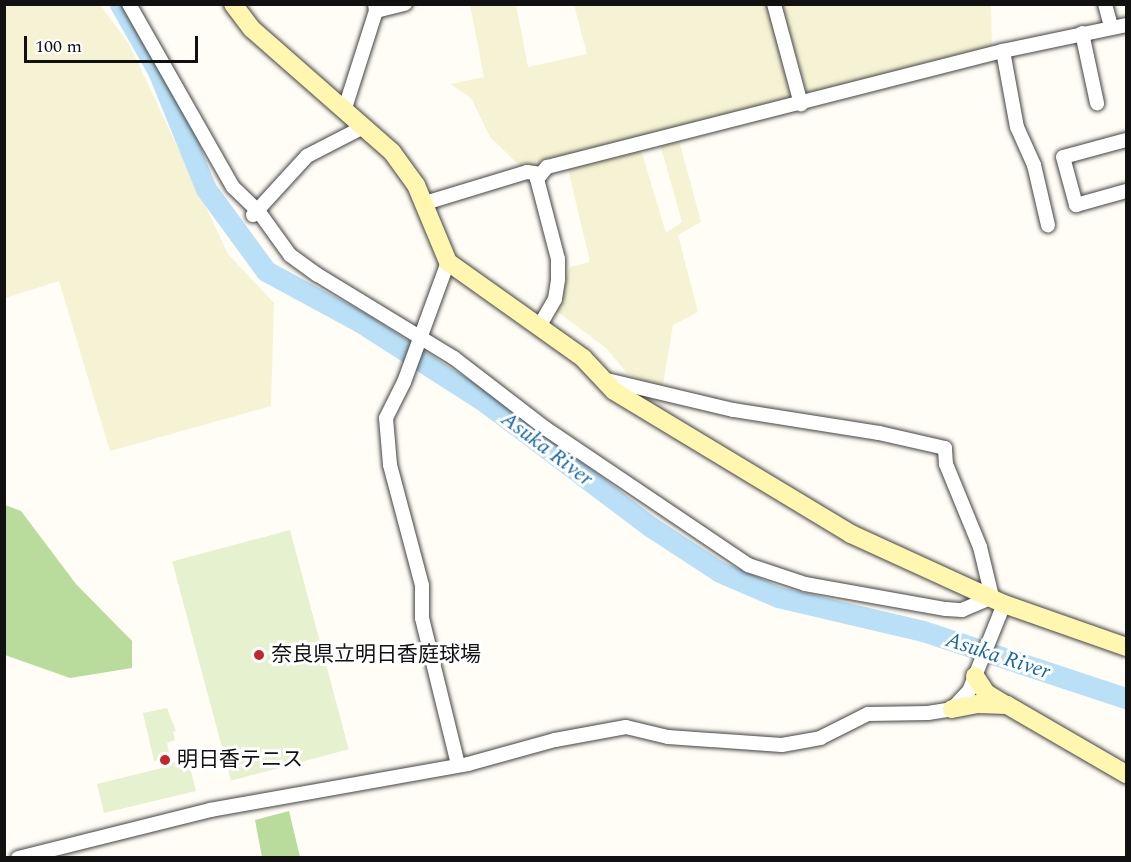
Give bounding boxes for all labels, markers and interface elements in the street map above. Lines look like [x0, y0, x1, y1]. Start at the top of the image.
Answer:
scale bar [27, 24, 201, 62]
text: 100 m [35, 33, 82, 60]
water label: Asuka River [496, 406, 598, 492]
water label: Asuka River [943, 627, 1053, 685]
place label: 奈良県立明日香庭球場 [271, 642, 481, 668]
marker: 奈良県立明日香庭球場 [252, 648, 266, 662]
place label: 明日香テニス [177, 747, 303, 773]
marker: 明日香テニス [158, 753, 172, 767]

